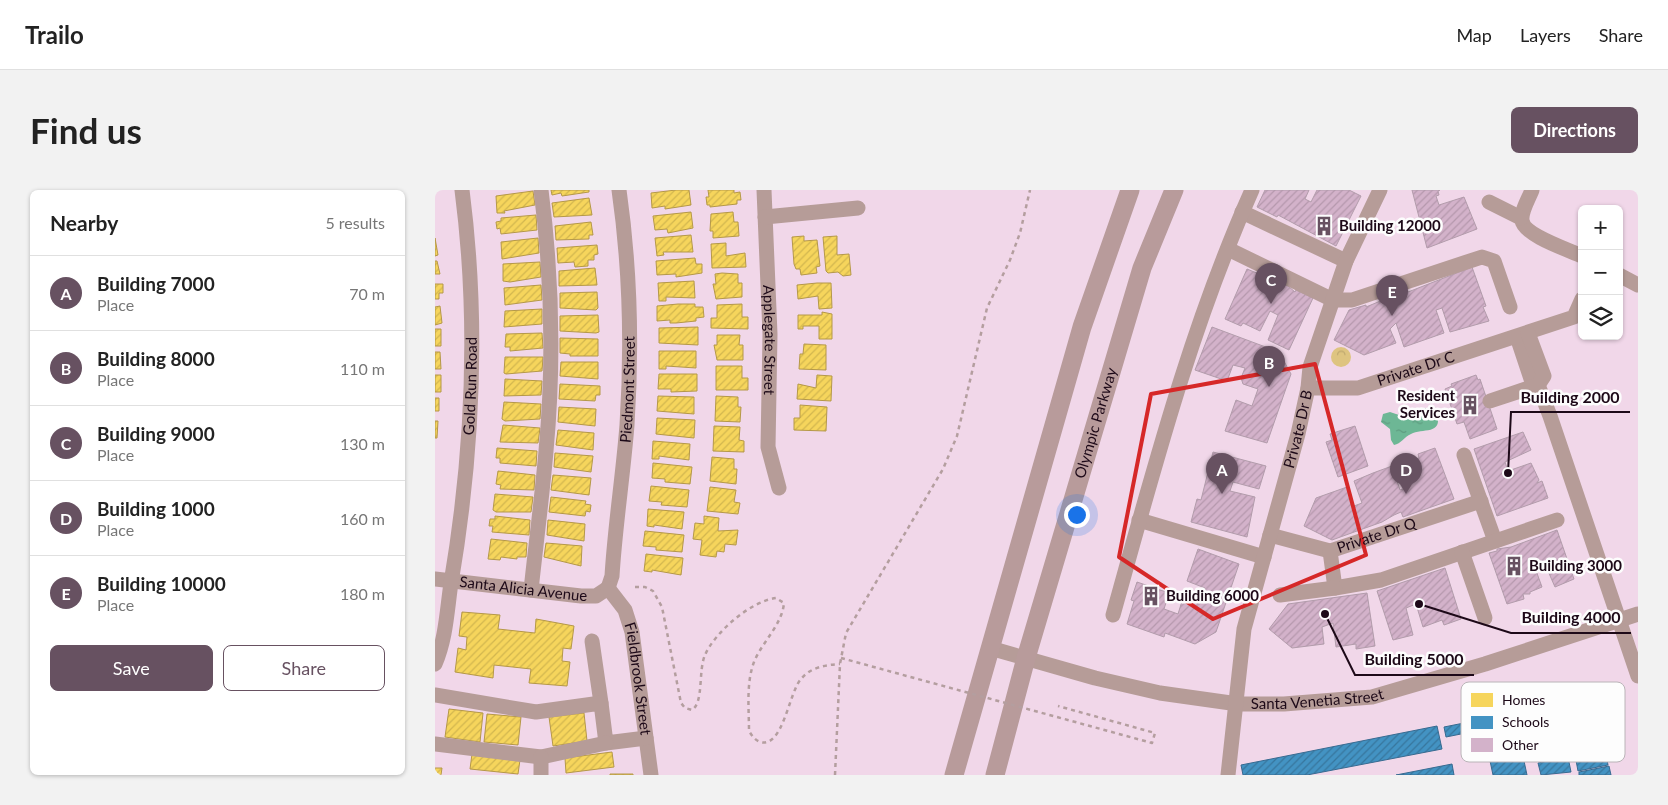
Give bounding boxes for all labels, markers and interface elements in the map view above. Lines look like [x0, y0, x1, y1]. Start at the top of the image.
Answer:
text: Trailo [25, 20, 84, 49]
text: Map [1456, 24, 1492, 46]
text: Layers [1520, 24, 1571, 46]
text: Share [1599, 24, 1643, 46]
button: Directions [1511, 107, 1638, 153]
text: Find us [30, 109, 142, 151]
map controls [1578, 205, 1623, 340]
button: + [1578, 205, 1623, 250]
text: Nearby [50, 210, 118, 235]
text: 5 results [325, 213, 385, 232]
building icon: Building 12000 [1313, 215, 1335, 237]
place label: Building 12000 [1339, 216, 1441, 234]
button: − [1578, 250, 1623, 295]
pin: C [1255, 263, 1287, 304]
text: Building 7000 [97, 272, 215, 295]
pin: E [1376, 275, 1408, 316]
text: A [60, 284, 72, 303]
text: 70 m [349, 284, 385, 303]
street label: Applegate Street [760, 284, 780, 396]
text: Place [97, 295, 134, 314]
button: layers [1578, 295, 1623, 340]
street label: Piedmont Street [616, 335, 638, 443]
street label: Gold Run Road [459, 337, 480, 436]
pin: B [1253, 346, 1285, 387]
text: Building 8000 [97, 347, 215, 370]
street label: Private Dr C [1375, 347, 1457, 389]
text: B [61, 359, 71, 378]
text: 110 m [340, 359, 385, 378]
street label: Olympic Parkway [1070, 365, 1120, 480]
text: Place [97, 370, 134, 389]
callout: Building 2000 [1511, 381, 1630, 412]
place label: Resident Services [1397, 386, 1455, 421]
text: Building 2000 [1520, 387, 1620, 406]
street label: Private Dr B [1279, 388, 1315, 470]
building icon: Resident Services [1459, 394, 1481, 416]
text: Building 9000 [97, 422, 215, 445]
text: C [61, 434, 71, 453]
text: 130 m [340, 434, 385, 453]
text: Place [97, 445, 134, 464]
pin: A [1206, 453, 1238, 494]
pin: D [1390, 453, 1422, 494]
text: Building 1000 [97, 497, 215, 520]
your location [1064, 502, 1090, 528]
text: D [60, 509, 72, 528]
text: 160 m [340, 509, 385, 528]
street label: Private Dr Q [1334, 513, 1418, 556]
text: Place [97, 520, 134, 539]
building icon: Building 3000 [1503, 555, 1525, 577]
place label: Building 3000 [1529, 556, 1622, 574]
text: Building 10000 [97, 572, 226, 595]
street label: Santa Alicia Avenue [459, 572, 587, 604]
text: E [61, 584, 71, 603]
text: 180 m [340, 584, 385, 603]
building icon: Building 6000 [1140, 585, 1162, 607]
place label: Building 6000 [1166, 586, 1259, 604]
text: Place [97, 595, 134, 614]
callout: Building 4000 [1511, 602, 1631, 633]
text: Building 4000 [1521, 607, 1621, 626]
street label: Fieldbrook Street [621, 620, 656, 737]
callout: Building 5000 [1355, 644, 1474, 675]
button: Save [50, 645, 213, 691]
button: Share [223, 645, 385, 691]
text: Building 5000 [1364, 649, 1464, 668]
legend [1461, 682, 1625, 762]
street label: Santa Venetia Street [1251, 684, 1386, 712]
text: Homes [1502, 691, 1545, 708]
text: Schools [1502, 713, 1549, 730]
text: Other [1502, 736, 1539, 753]

